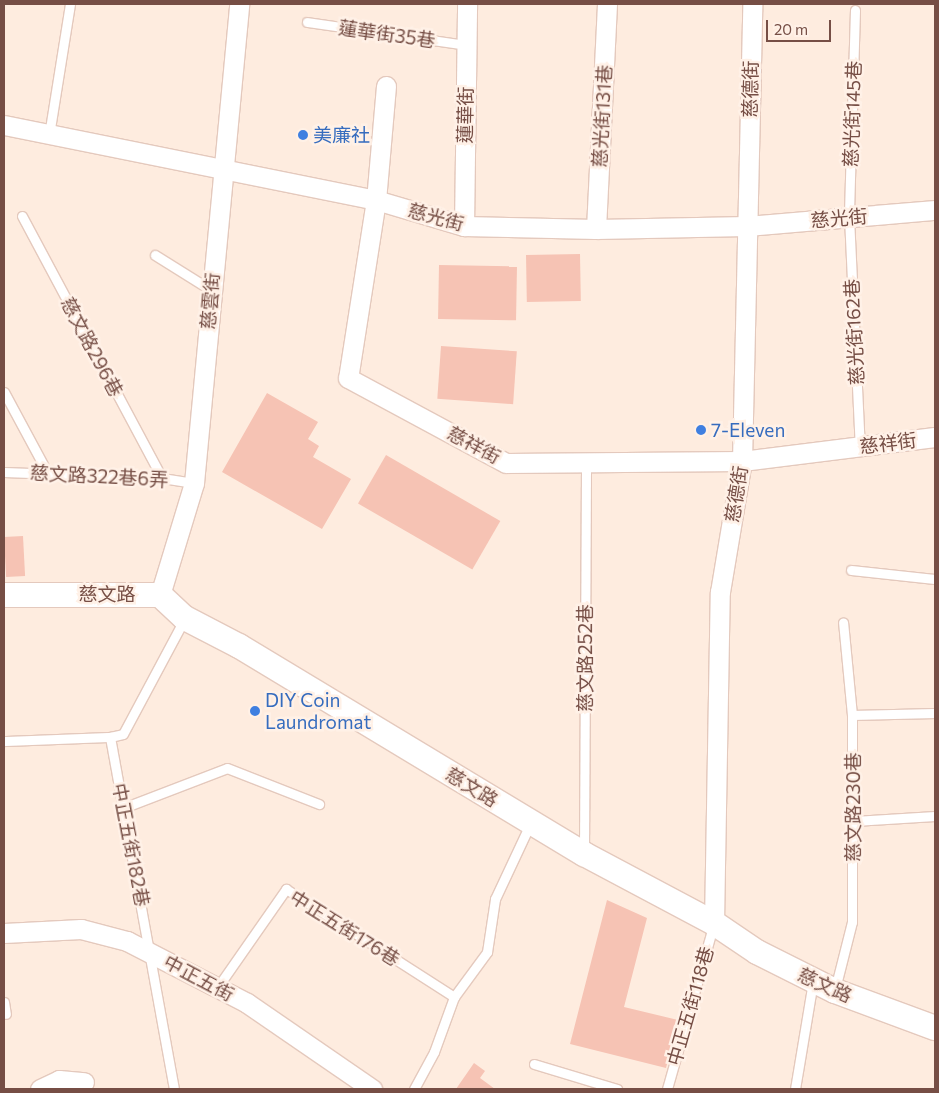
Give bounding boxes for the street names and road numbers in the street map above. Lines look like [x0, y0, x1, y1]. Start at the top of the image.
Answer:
street label: 蓮華街35巷 [337, 16, 437, 52]
street label: 慈德街 [738, 60, 762, 118]
street label: 慈光街145巷 [839, 60, 865, 168]
street label: 慈光街131巷 [588, 64, 616, 168]
street label: 蓮華街 [453, 86, 477, 144]
street label: 慈光街 [406, 199, 466, 235]
street label: 慈光街 [810, 204, 868, 232]
street label: 慈雲街 [196, 272, 224, 330]
street label: 慈光街162巷 [840, 278, 868, 386]
street label: 慈文路296巷 [56, 293, 128, 401]
street label: 慈祥街 [443, 422, 505, 468]
street label: 慈祥街 [858, 428, 918, 458]
street label: 慈文路322巷6弄 [29, 461, 169, 491]
street label: 慈德街 [720, 464, 752, 524]
street label: 慈文路 [79, 583, 135, 605]
street label: 慈文路252巷 [574, 604, 596, 712]
street label: 慈文路230巷 [842, 752, 864, 862]
street label: 慈文路 [442, 763, 502, 811]
street label: 中正五街182巷 [108, 781, 154, 909]
street label: 中正五街176巷 [286, 885, 404, 971]
street label: 中正五街118巷 [662, 944, 718, 1068]
street label: 中正五街 [160, 950, 238, 1006]
street label: 慈文路 [794, 963, 856, 1007]

